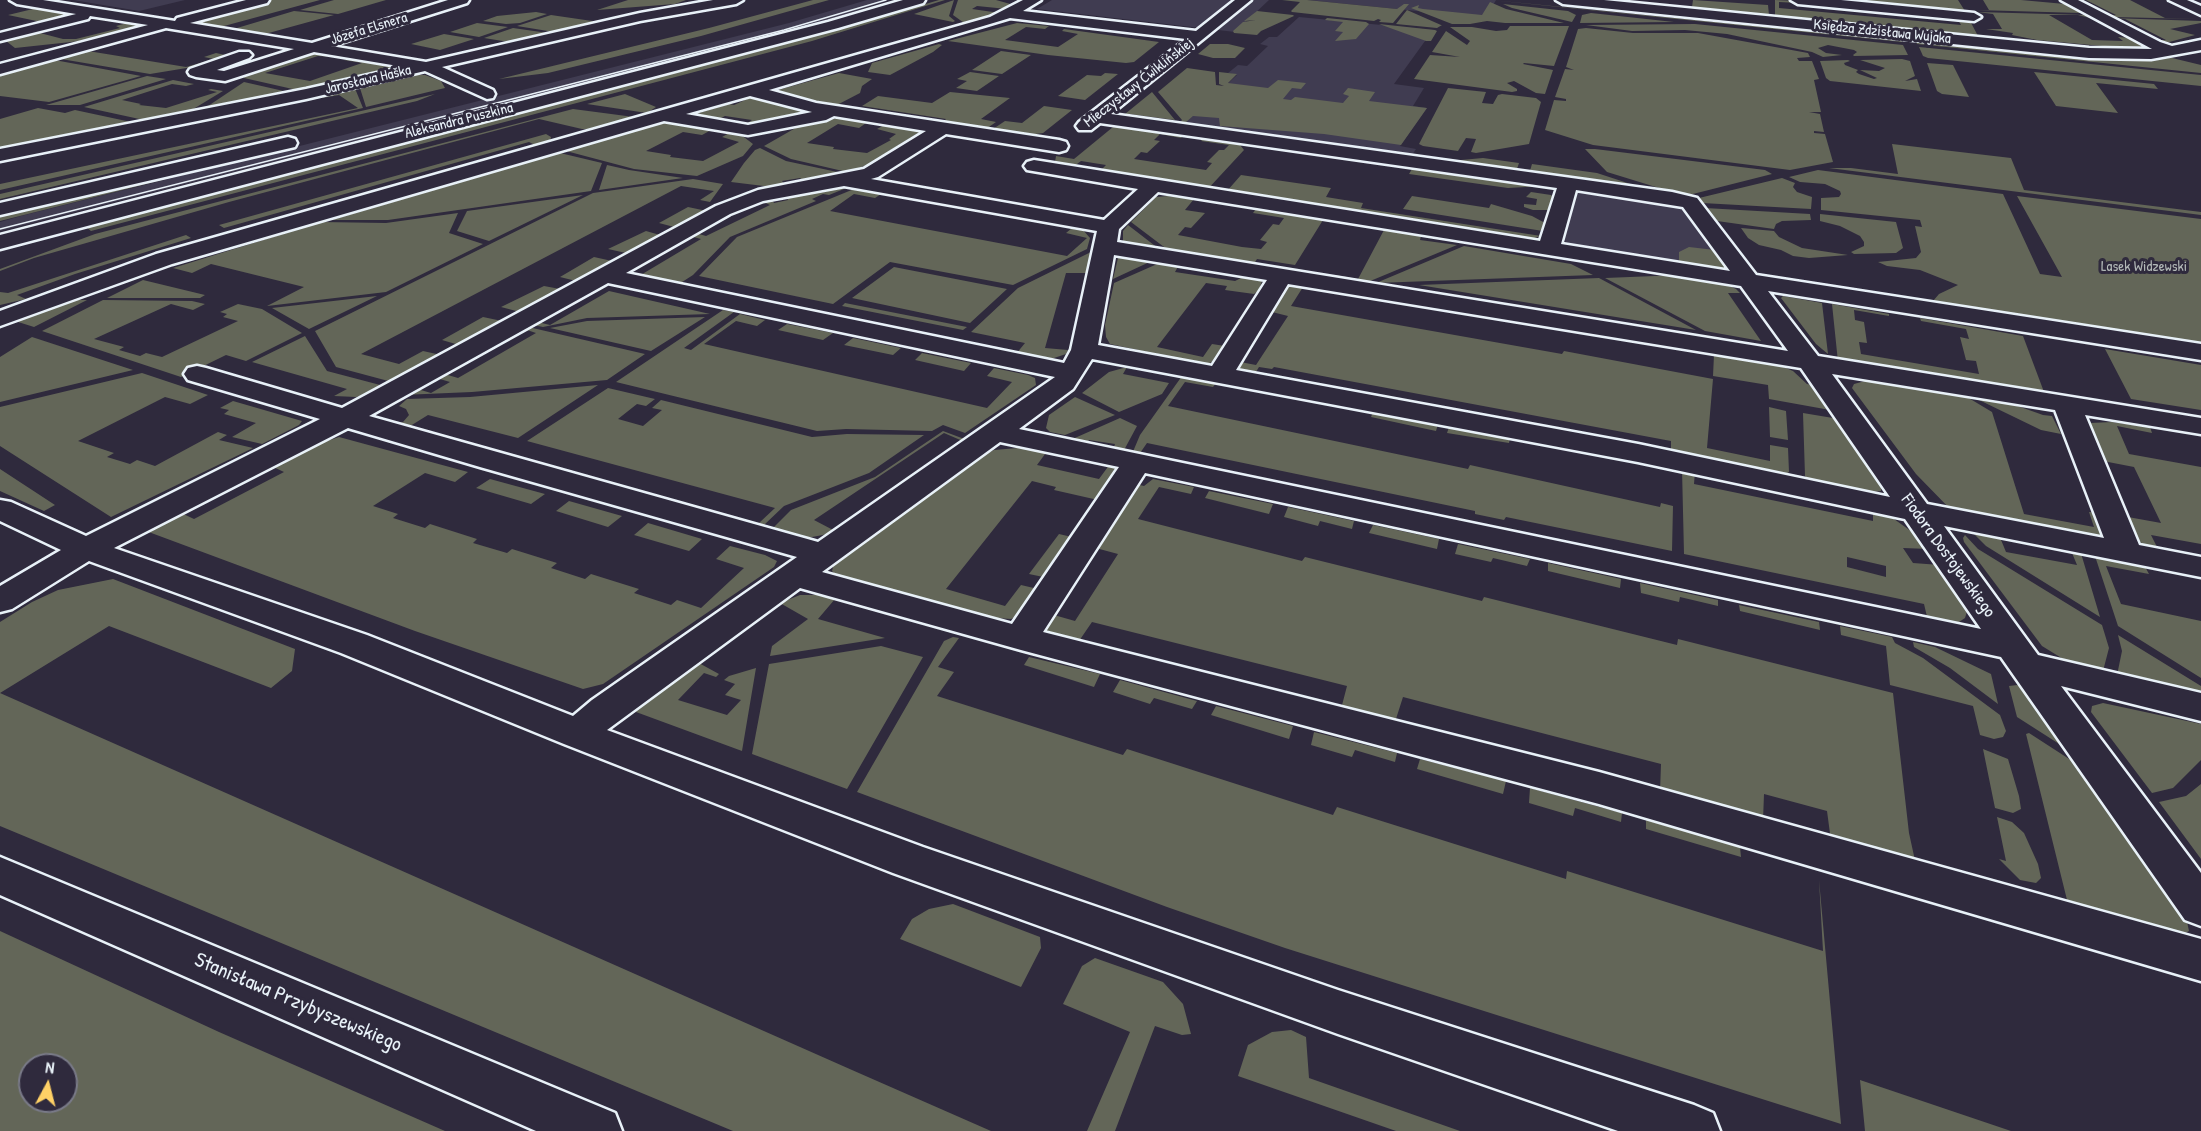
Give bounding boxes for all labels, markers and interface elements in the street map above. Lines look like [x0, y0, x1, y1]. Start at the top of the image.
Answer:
street label: Józefa Elsnera [328, 9, 410, 49]
street label: Księdza Zdzisława Wujaka [1812, 16, 1952, 48]
street label: Mieczysławy Ćwiklińskiej [1080, 34, 1198, 132]
street label: Jarosława Haška [323, 61, 413, 99]
street label: Aleksandra Puszkina [403, 99, 515, 143]
park label: Lasek Widzewski [2101, 258, 2187, 276]
street label: Fiodora Dostojewskiego [1896, 490, 2000, 622]
street label: Stanisława Przybyszewskiego [191, 948, 405, 1058]
north arrow [18, 1053, 78, 1113]
text: N [44, 1056, 56, 1079]

